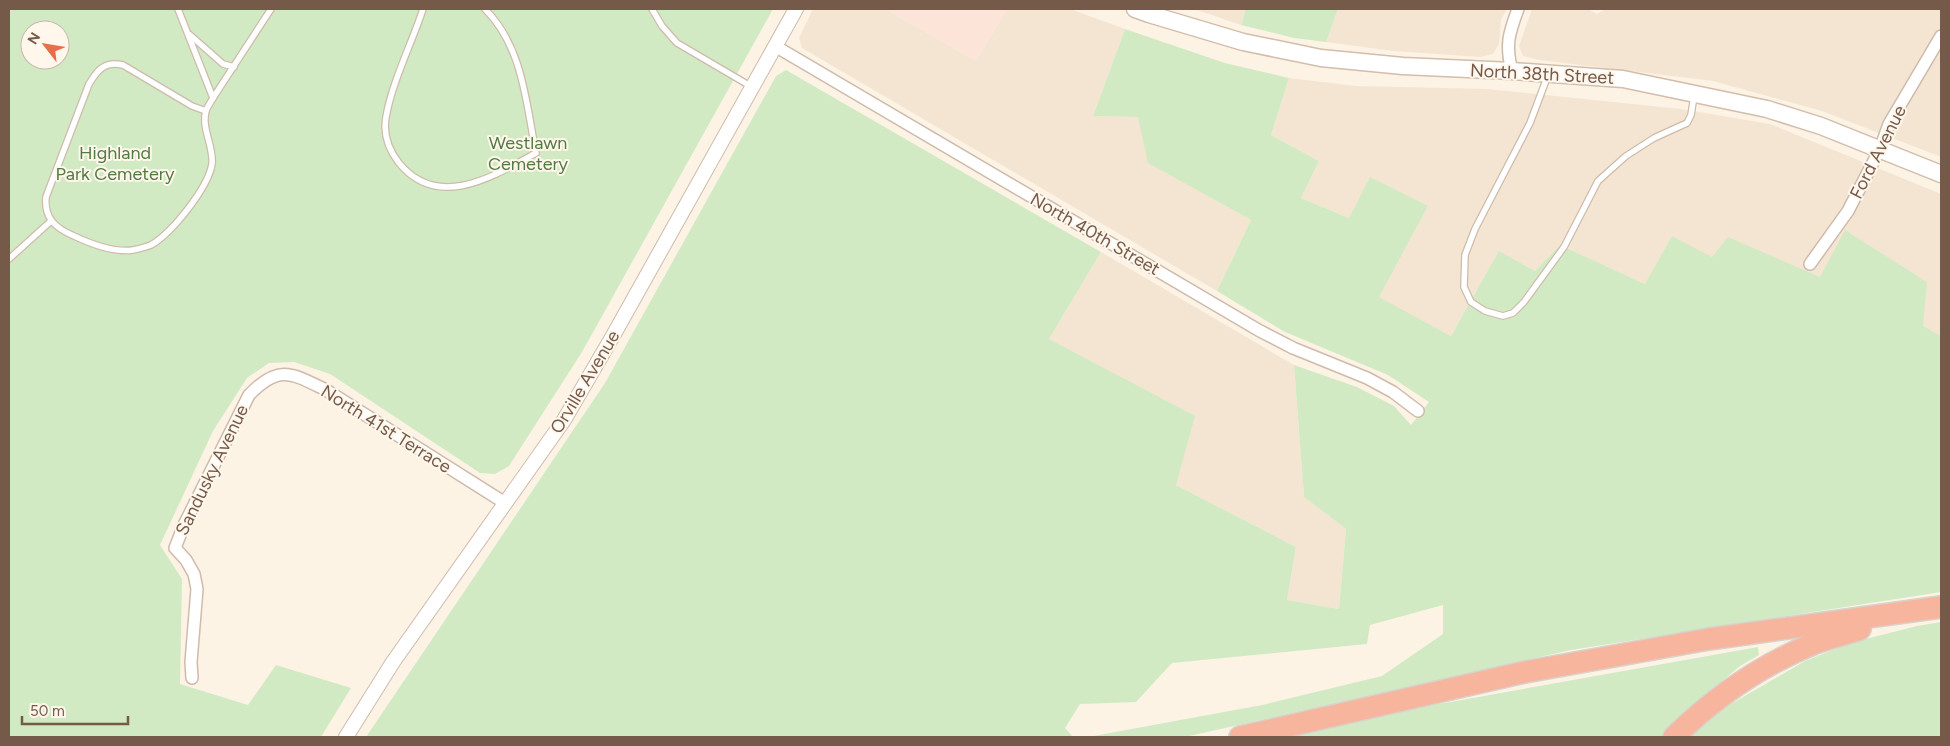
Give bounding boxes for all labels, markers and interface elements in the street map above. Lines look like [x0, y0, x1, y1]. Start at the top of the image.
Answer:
north arrow [20, 20, 70, 70]
text: N [24, 30, 44, 48]
street label: North 38th Street [1469, 59, 1615, 89]
street label: Ford Avenue [1845, 101, 1911, 202]
park label: Westlawn Cemetery [488, 132, 569, 175]
park label: Highland Park Cemetery [56, 142, 175, 185]
street label: North 40th Street [1026, 188, 1164, 280]
street label: Orville Avenue [546, 326, 625, 438]
street label: North 41st Terrace [317, 380, 455, 478]
street label: Sandusky Avenue [171, 401, 253, 539]
scale bar [22, 694, 129, 726]
text: 50 m [30, 702, 65, 720]

